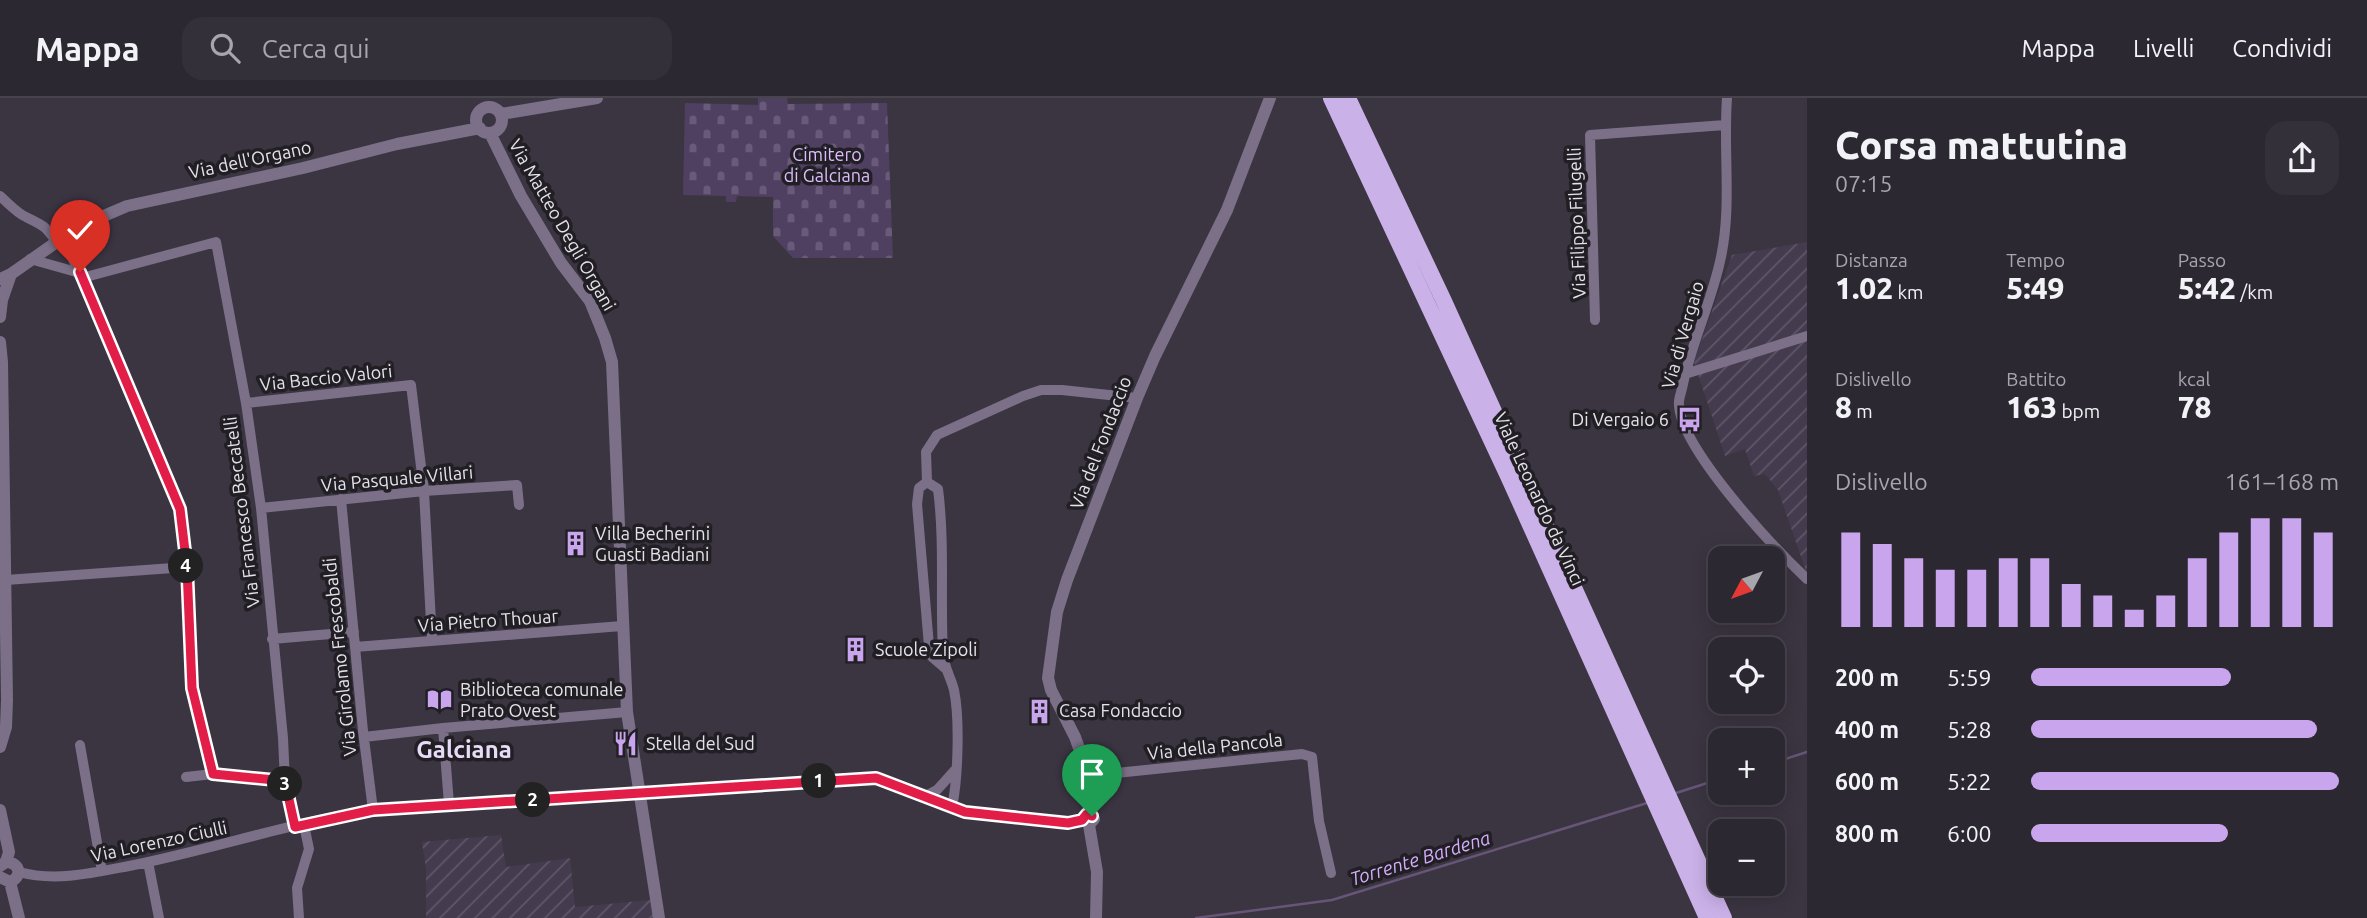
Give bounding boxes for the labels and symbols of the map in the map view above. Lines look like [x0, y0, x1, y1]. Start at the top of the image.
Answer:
street label: Via Matteo Degli Organi [506, 135, 620, 314]
street label: Via dell'Organo [187, 136, 313, 182]
park label: Cimitero di Galciana [784, 144, 870, 185]
street label: Via Filippo Filugelli [1563, 147, 1589, 299]
pin [50, 200, 110, 272]
street label: Via di Vergaio [1657, 279, 1707, 391]
street label: Via Baccio Valori [259, 360, 393, 394]
street label: Via del Fondaccio [1066, 373, 1135, 512]
bus stop icon: Di Vergaio 6 [1675, 406, 1703, 434]
street label: Viale Leonardo da Vinci [1491, 409, 1589, 588]
place label: Di Vergaio 6 [1571, 409, 1669, 429]
street label: Via Francesco Beccatelli [219, 415, 263, 609]
street label: Via Pasquale Villari [320, 461, 474, 495]
place label: Villa Becherini Guasti Badiani [595, 523, 710, 564]
building icon: Villa Becherini Guasti Badiani [561, 530, 589, 558]
north arrow [1708, 546, 1785, 623]
pin: 4 [168, 548, 204, 584]
street label: Via Girolamo Frescobaldi [319, 557, 359, 757]
street label: Via Pietro Thouar [417, 605, 559, 635]
building icon: Scuole Zipoli [841, 636, 869, 664]
place label: Scuole Zipoli [875, 639, 977, 659]
place label: Biblioteca comunale Prato Ovest [460, 679, 623, 720]
library icon: Biblioteca comunale Prato Ovest [426, 686, 454, 714]
building icon: Casa Fondaccio [1025, 697, 1053, 725]
place label: Casa Fondaccio [1059, 700, 1182, 720]
street label: Via della Pancola [1146, 729, 1284, 763]
restaurant icon: Stella del Sud [612, 730, 640, 758]
place label: Stella del Sud [646, 733, 755, 753]
district label: Galciana [416, 736, 512, 763]
pin [1062, 744, 1122, 816]
pin: 1 [802, 764, 836, 798]
pin: 3 [268, 766, 302, 802]
pin: 2 [516, 782, 550, 818]
street label: Via Lorenzo Ciulli [89, 817, 229, 865]
water label: Torrente Bardena [1347, 826, 1493, 890]

